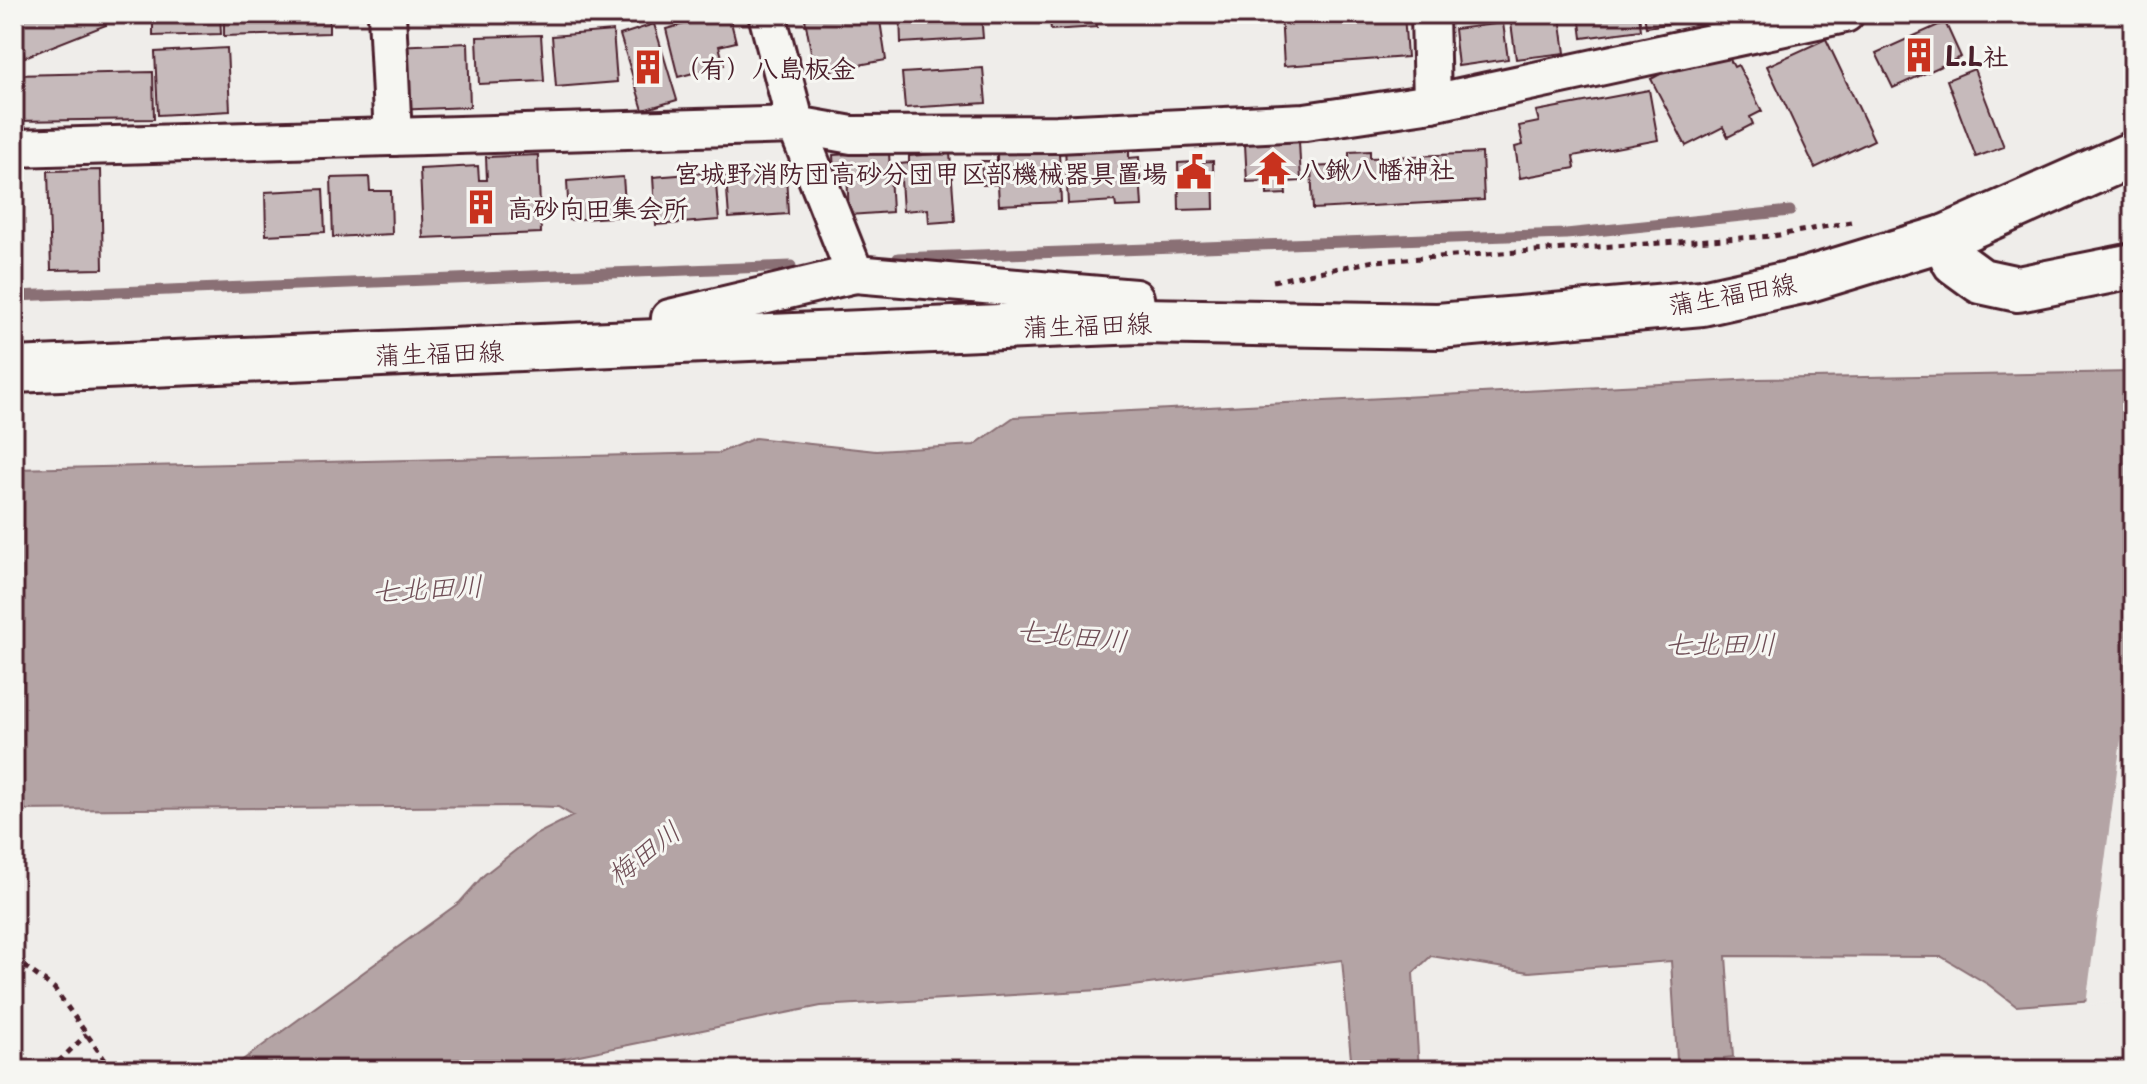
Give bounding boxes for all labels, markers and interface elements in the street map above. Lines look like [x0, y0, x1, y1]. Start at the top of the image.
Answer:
building icon: L.L社 [1900, 36, 1938, 74]
place label: L.L社 [1945, 36, 2009, 75]
building icon: （有）八島板金 [629, 48, 667, 86]
place label: （有）八島板金 [674, 48, 856, 87]
temple icon: 八鍬八幡神社 [1254, 149, 1292, 187]
place label: 八鍬八幡神社 [1299, 149, 1455, 188]
place label: 宮城野消防団高砂分団甲区部機械器具置場 [674, 153, 1168, 192]
public building icon: 宮城野消防団高砂分団甲区部機械器具置場 [1175, 153, 1213, 191]
building icon: 高砂向田集会所 [462, 188, 500, 226]
place label: 高砂向田集会所 [507, 188, 689, 227]
street label: 蒲生福田線 [1665, 263, 1799, 323]
street label: 蒲生福田線 [1021, 302, 1153, 346]
street label: 蒲生福田線 [373, 330, 505, 374]
water label: 七北田川 [370, 563, 484, 611]
water label: 七北田川 [1014, 607, 1130, 661]
water label: 七北田川 [1664, 621, 1776, 664]
water label: 梅田川 [597, 809, 689, 895]

